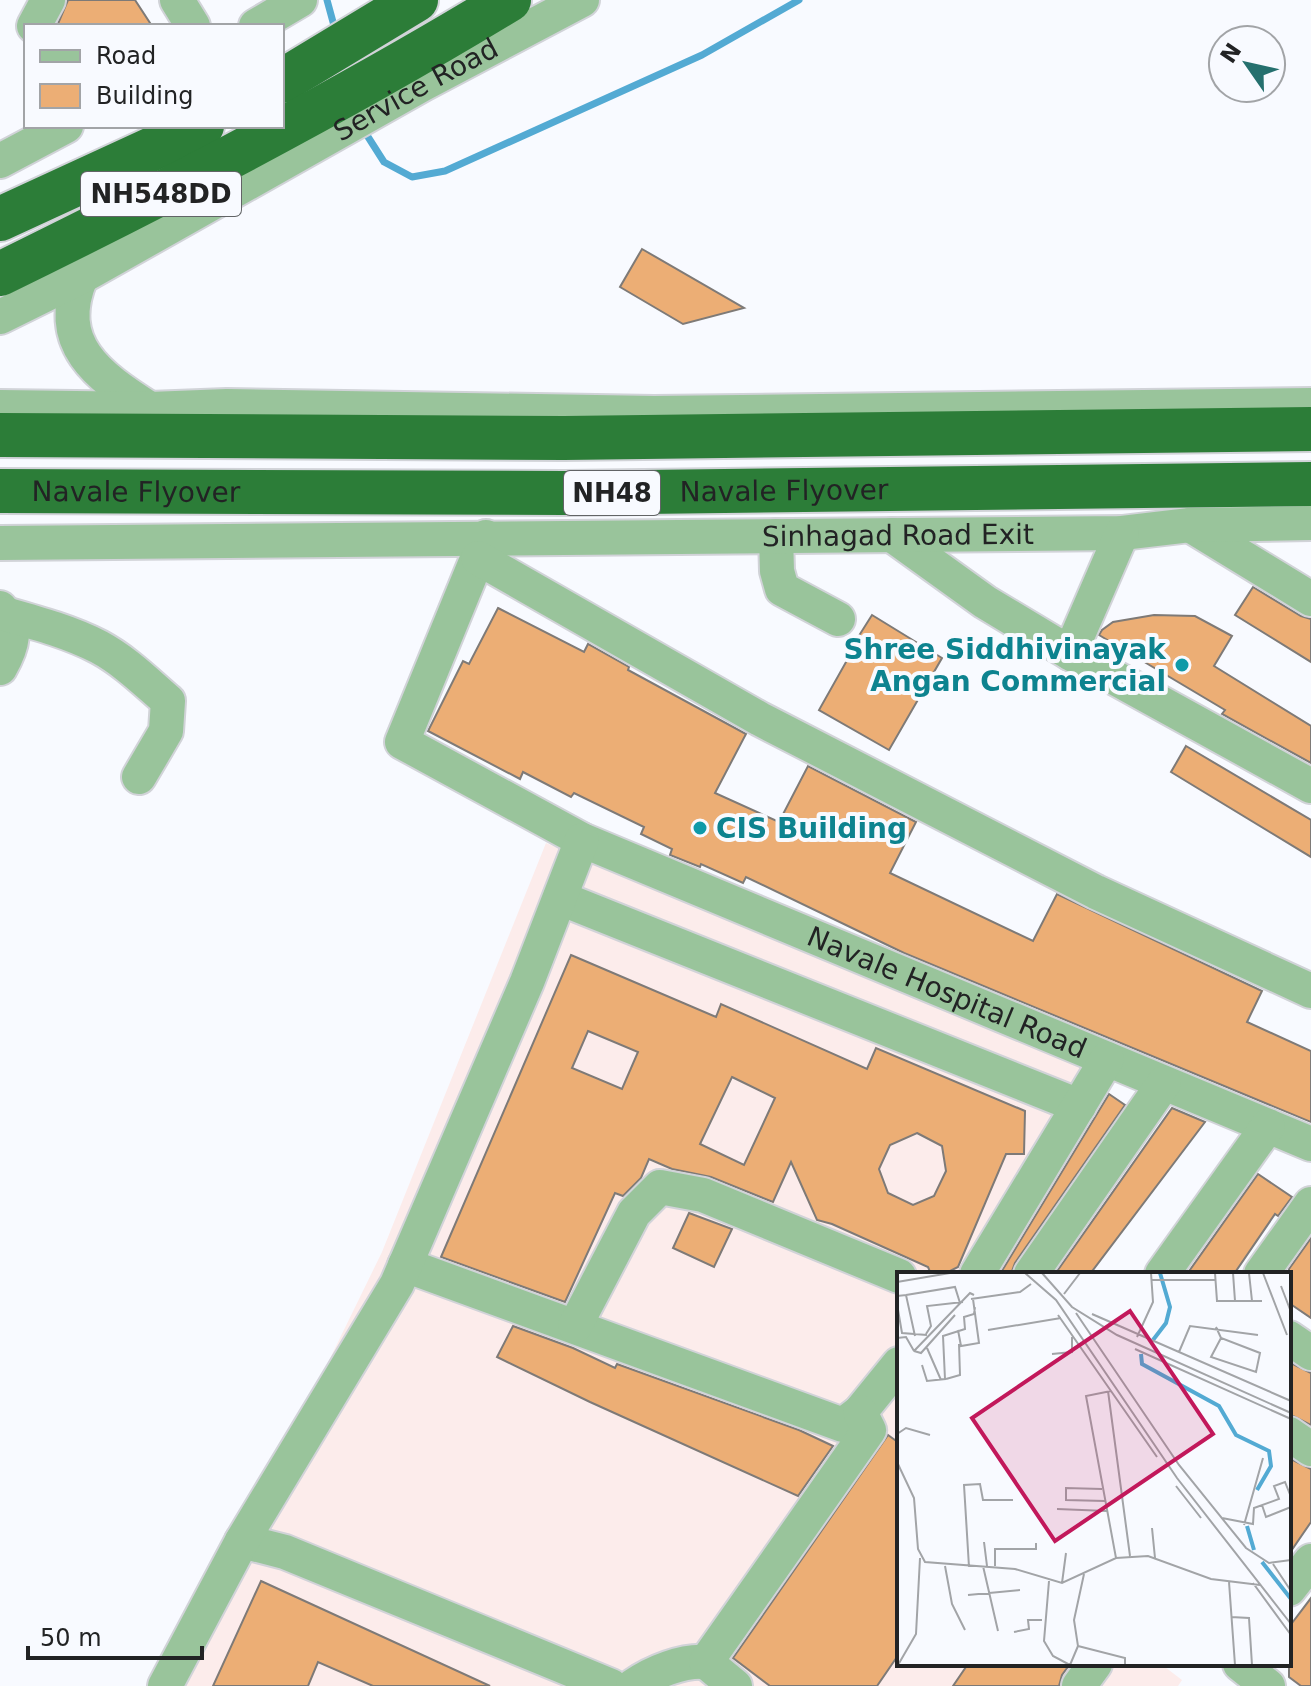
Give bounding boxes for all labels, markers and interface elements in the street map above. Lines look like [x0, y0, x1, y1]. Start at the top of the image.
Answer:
legend [24, 24, 284, 128]
north arrow [1207, 24, 1287, 104]
street label: Service Road [328, 31, 504, 148]
text: N [1215, 38, 1246, 68]
text: Road [96, 42, 156, 70]
text: Building [96, 82, 193, 110]
road number: NH548DD [81, 172, 241, 216]
road number: NH48 [564, 471, 660, 515]
street label: Navale Flyover [679, 473, 889, 509]
street label: Navale Flyover [32, 475, 241, 509]
street label: Sinhagad Road Exit [762, 518, 1034, 553]
place label: Shree Siddhivinayak Angan Commercial [843, 633, 1167, 698]
marker: Shree Siddhivinayak Angan Commercial [1173, 656, 1191, 674]
place label: CIS Building [716, 812, 907, 845]
marker: CIS Building [691, 819, 709, 837]
street label: Navale Hospital Road [802, 920, 1091, 1066]
inset map [897, 1272, 1291, 1666]
scale bar [28, 1610, 202, 1660]
text: 50 m [40, 1624, 102, 1652]

